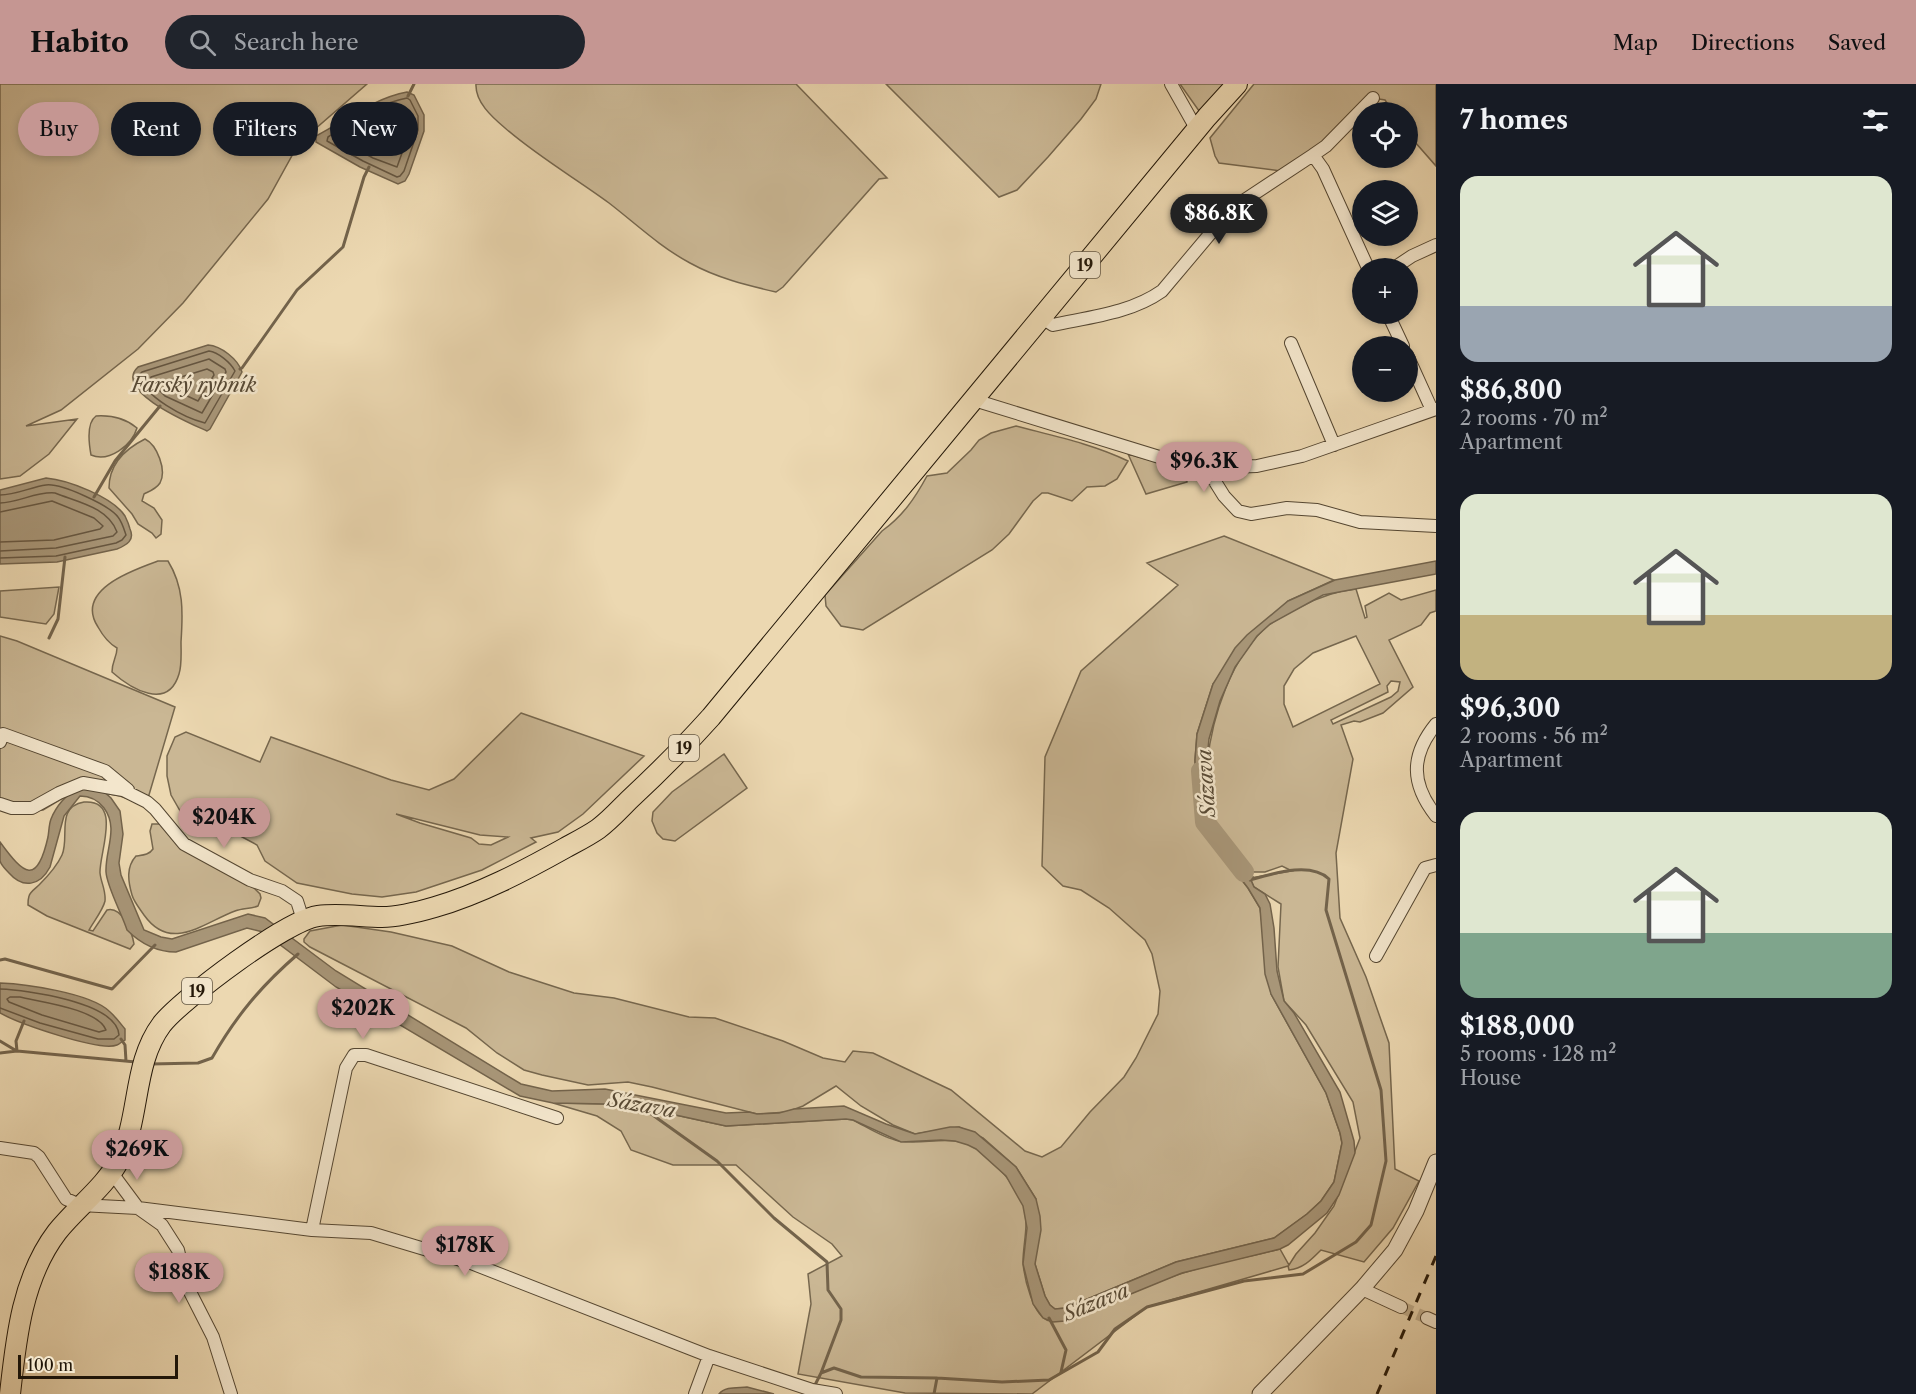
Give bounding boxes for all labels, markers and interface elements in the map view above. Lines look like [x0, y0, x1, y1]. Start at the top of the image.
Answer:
search box [165, 15, 585, 69]
text: Habito [30, 25, 129, 59]
icon: search [186, 26, 219, 59]
text: Search here [234, 29, 358, 56]
text: Map [1613, 30, 1658, 55]
text: Directions [1691, 30, 1795, 55]
text: Saved [1828, 30, 1886, 55]
chip: Buy [18, 102, 99, 156]
chip: Rent [111, 102, 201, 156]
chip: Filters [213, 102, 318, 156]
chip: New [330, 102, 418, 156]
map controls [1352, 102, 1418, 402]
button: locate [1352, 102, 1418, 168]
text: 7 homes [1460, 104, 1568, 136]
icon: filters [1859, 104, 1892, 137]
button: layers [1352, 180, 1418, 246]
pin: $86.8K [1170, 194, 1268, 245]
text: $86.8K [1184, 201, 1254, 225]
icon: home [1622, 215, 1730, 323]
road number: 19 [1070, 252, 1100, 278]
button: + [1352, 258, 1418, 324]
button: − [1352, 336, 1418, 402]
water label: Farský rybník [130, 373, 257, 397]
text: $86,800 [1460, 374, 1562, 406]
text: 2 rooms · 70 m² [1460, 406, 1608, 430]
text: Apartment [1460, 430, 1563, 454]
pin: $96.3K [1155, 442, 1253, 493]
text: $96.3K [1170, 449, 1238, 473]
icon: home [1622, 533, 1730, 641]
text: $96,300 [1460, 692, 1561, 724]
text: 2 rooms · 56 m² [1460, 724, 1608, 748]
road number: 19 [669, 735, 699, 761]
water label: Sázava [1192, 748, 1220, 819]
text: Apartment [1460, 748, 1563, 772]
pin: $204K [182, 798, 266, 849]
text: $204K [192, 805, 256, 829]
icon: home [1622, 851, 1730, 959]
road number: 19 [182, 978, 212, 1004]
pin: $202K [321, 989, 405, 1040]
text: $202K [331, 996, 395, 1020]
text: $188,000 [1460, 1010, 1575, 1042]
text: 5 rooms · 128 m² [1460, 1042, 1616, 1066]
text: House [1460, 1066, 1521, 1090]
water label: Sázava [605, 1087, 678, 1123]
pin: $269K [95, 1130, 179, 1181]
text: $269K [106, 1137, 168, 1161]
pin: $178K [423, 1226, 507, 1277]
text: $178K [436, 1233, 494, 1257]
pin: $188K [137, 1253, 221, 1304]
text: $188K [149, 1260, 209, 1284]
water label: Sázava [1059, 1278, 1132, 1326]
scale bar [18, 1352, 178, 1380]
text: 100 m [27, 1355, 73, 1375]

